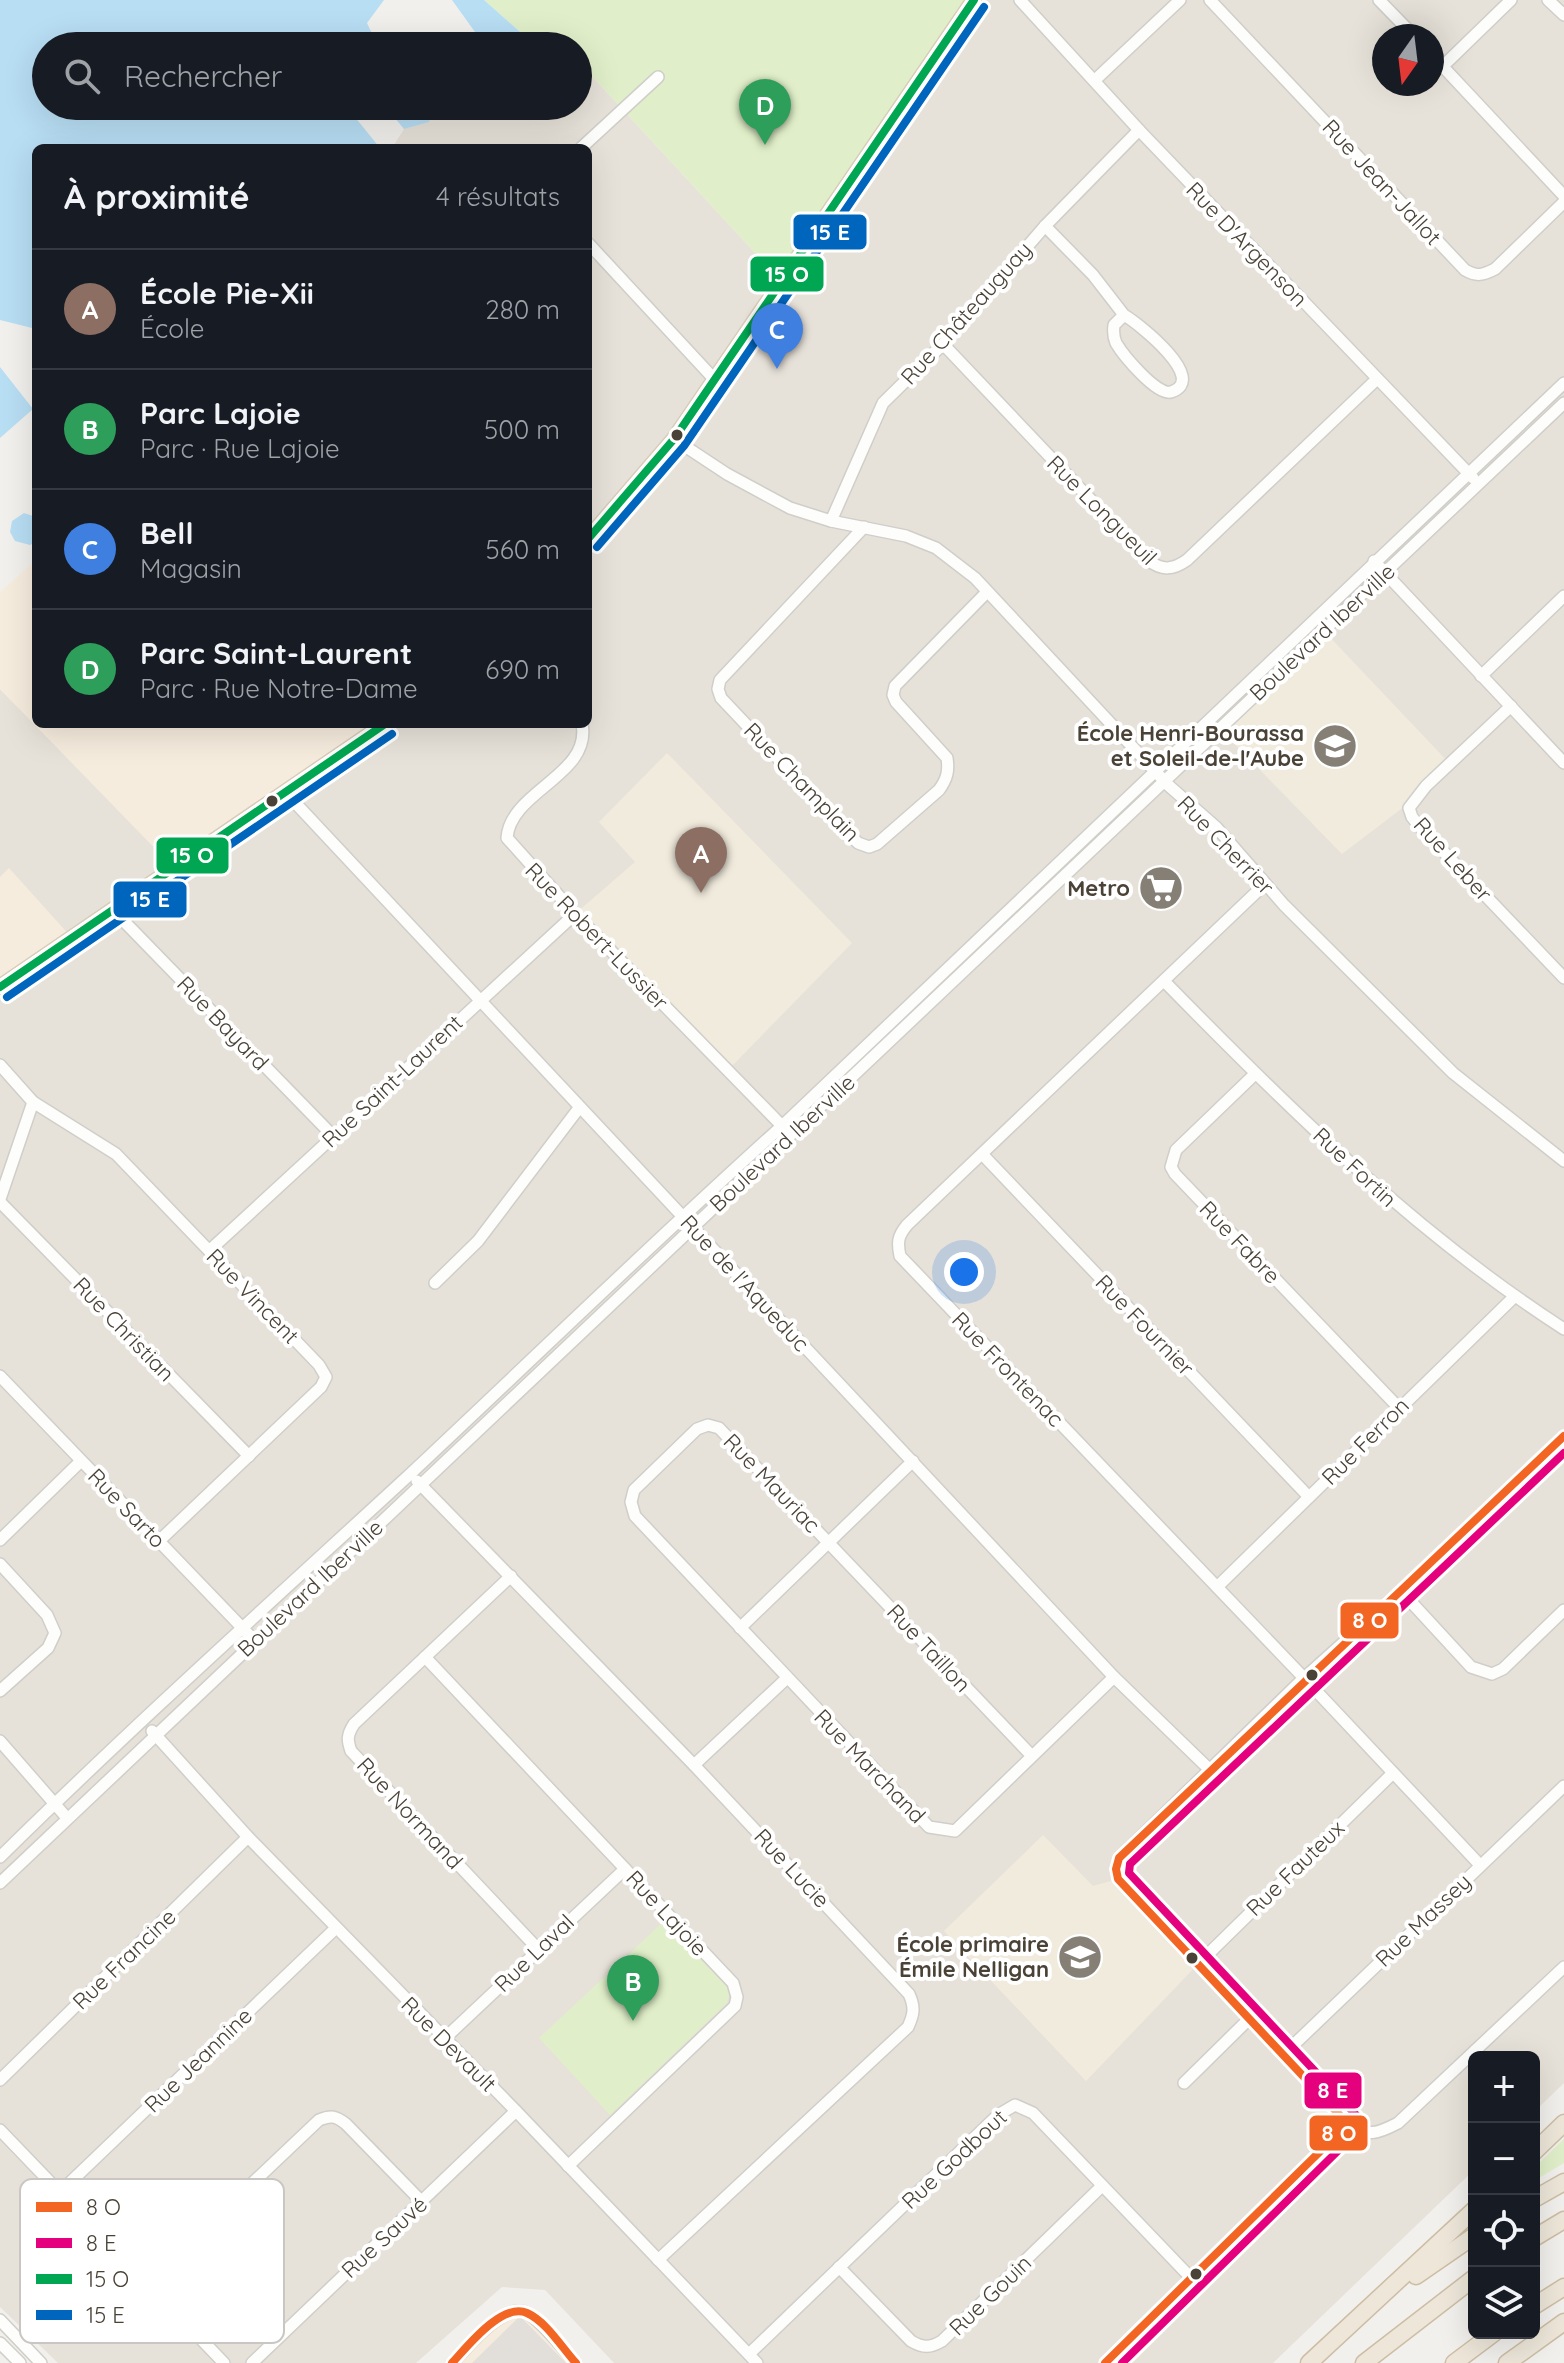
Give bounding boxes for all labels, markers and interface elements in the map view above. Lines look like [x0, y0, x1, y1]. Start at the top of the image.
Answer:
north arrow [1372, 24, 1444, 96]
search box [32, 32, 592, 120]
icon: search [60, 54, 104, 98]
text: Rechercher [124, 57, 282, 95]
pin: D [739, 79, 791, 145]
street label: Rue Jean-Jallot [1317, 113, 1447, 251]
text: À proximité [64, 175, 250, 218]
street label: Rue D'Argenson [1180, 176, 1314, 312]
text: 4 résultats [436, 180, 560, 213]
line badge: 15 E [792, 213, 868, 251]
text: 15 E [810, 218, 850, 246]
street label: Rue Châteauguay [894, 236, 1038, 390]
line badge: 15 O [749, 255, 825, 293]
text: 15 O [765, 260, 809, 288]
text: École Pie-Xii [140, 274, 314, 312]
text: A [82, 293, 98, 326]
text: 280 m [485, 293, 560, 326]
pin: C [751, 303, 803, 369]
text: École [140, 312, 204, 345]
text: Parc Lajoie [140, 394, 301, 432]
text: B [81, 413, 99, 446]
text: 500 m [484, 413, 560, 446]
unlabelled marker [669, 427, 685, 443]
text: Parc · Rue Lajoie [140, 432, 340, 465]
street label: Rue Longueuil [1041, 449, 1163, 571]
text: Bell [140, 514, 194, 552]
text: C [82, 533, 98, 566]
text: 560 m [486, 533, 560, 566]
text: Magasin [140, 552, 242, 585]
street label: Boulevard Iberville [1243, 557, 1401, 707]
text: Parc Saint-Laurent [140, 634, 412, 672]
text: D [81, 653, 99, 686]
text: 690 m [485, 653, 560, 686]
text: Parc · Rue Notre-Dame [140, 672, 418, 705]
street label: Rue Champlain [738, 717, 866, 847]
place label: École Henri-Bourassa et Soleil-de-l'Aube [1077, 719, 1304, 772]
school or university icon: École Henri-Bourassa et Soleil-de-l'Aube [1311, 722, 1359, 770]
street label: Rue Cherrier [1172, 789, 1281, 901]
unlabelled marker [264, 793, 280, 809]
street label: Rue Leber [1408, 811, 1498, 907]
pin: A [675, 827, 727, 893]
line badge: 15 O [155, 836, 230, 875]
text: 15 O [170, 841, 214, 869]
street label: Rue Robert-Lussier [519, 856, 675, 1016]
supermarket icon: Metro [1137, 864, 1185, 912]
place label: Metro [1067, 874, 1130, 902]
line badge: 15 E [112, 880, 188, 919]
text: 15 E [130, 885, 170, 913]
street label: Rue Bayard [171, 970, 275, 1076]
street label: Rue Saint-Laurent [316, 1009, 468, 1153]
street label: Boulevard Iberville [703, 1068, 861, 1218]
street label: Rue Fortin [1307, 1121, 1403, 1213]
street label: Rue Fabre [1194, 1195, 1286, 1289]
street label: Rue de l'Aqueduc [675, 1209, 815, 1357]
street label: Rue Vincent [201, 1243, 305, 1349]
your location [944, 1252, 984, 1292]
street label: Rue Fournier [1090, 1268, 1201, 1382]
street label: Rue Christian [67, 1271, 181, 1387]
street label: Rue Frontenac [946, 1306, 1070, 1432]
street label: Rue Ferron [1315, 1391, 1415, 1491]
street label: Rue Mauriac [718, 1428, 826, 1538]
street label: Rue Sarto [82, 1462, 172, 1554]
street label: Boulevard Iberville [231, 1513, 389, 1663]
street label: Rue Taillon [881, 1598, 977, 1698]
line badge: 8 O [1339, 1601, 1400, 1640]
text: 8 O [1353, 1606, 1387, 1634]
unlabelled marker [1304, 1667, 1320, 1683]
street label: Rue Marchand [808, 1703, 932, 1829]
street label: Rue Normand [351, 1751, 469, 1875]
street label: Rue Fauteux [1240, 1814, 1350, 1922]
street label: Rue Lucie [748, 1823, 836, 1913]
street label: Rue Lajoie [620, 1864, 714, 1962]
street label: Rue Massey [1369, 1867, 1477, 1973]
street label: Rue Francine [66, 1903, 182, 2015]
street label: Rue Laval [488, 1908, 580, 1998]
place label: École primaire Émile Nelligan [896, 1930, 1049, 1983]
school or university icon: École primaire Émile Nelligan [1056, 1933, 1104, 1981]
unlabelled marker [1184, 1950, 1200, 1966]
pin: B [607, 1955, 659, 2021]
street label: Rue Devault [395, 1990, 503, 2098]
street label: Rue Jeannine [138, 2002, 258, 2118]
map controls [1468, 2051, 1540, 2339]
button: + [1468, 2051, 1540, 2123]
line badge: 8 E [1303, 2071, 1363, 2110]
text: 8 E [1318, 2076, 1348, 2104]
street label: Rue Godbout [895, 2103, 1013, 2215]
line badge: 8 O [1308, 2114, 1369, 2152]
text: 8 O [1322, 2119, 1356, 2147]
button: − [1468, 2123, 1540, 2195]
legend [20, 2179, 284, 2343]
street label: Rue Sauvé [335, 2190, 433, 2284]
text: 8 O [86, 2193, 121, 2221]
button: locate [1468, 2195, 1540, 2267]
text: 8 E [86, 2229, 116, 2257]
street label: Rue Gouin [943, 2249, 1037, 2341]
text: 15 O [86, 2265, 129, 2293]
unlabelled marker [1188, 2266, 1204, 2282]
button: layers [1468, 2267, 1540, 2339]
text: 15 E [86, 2301, 125, 2329]

